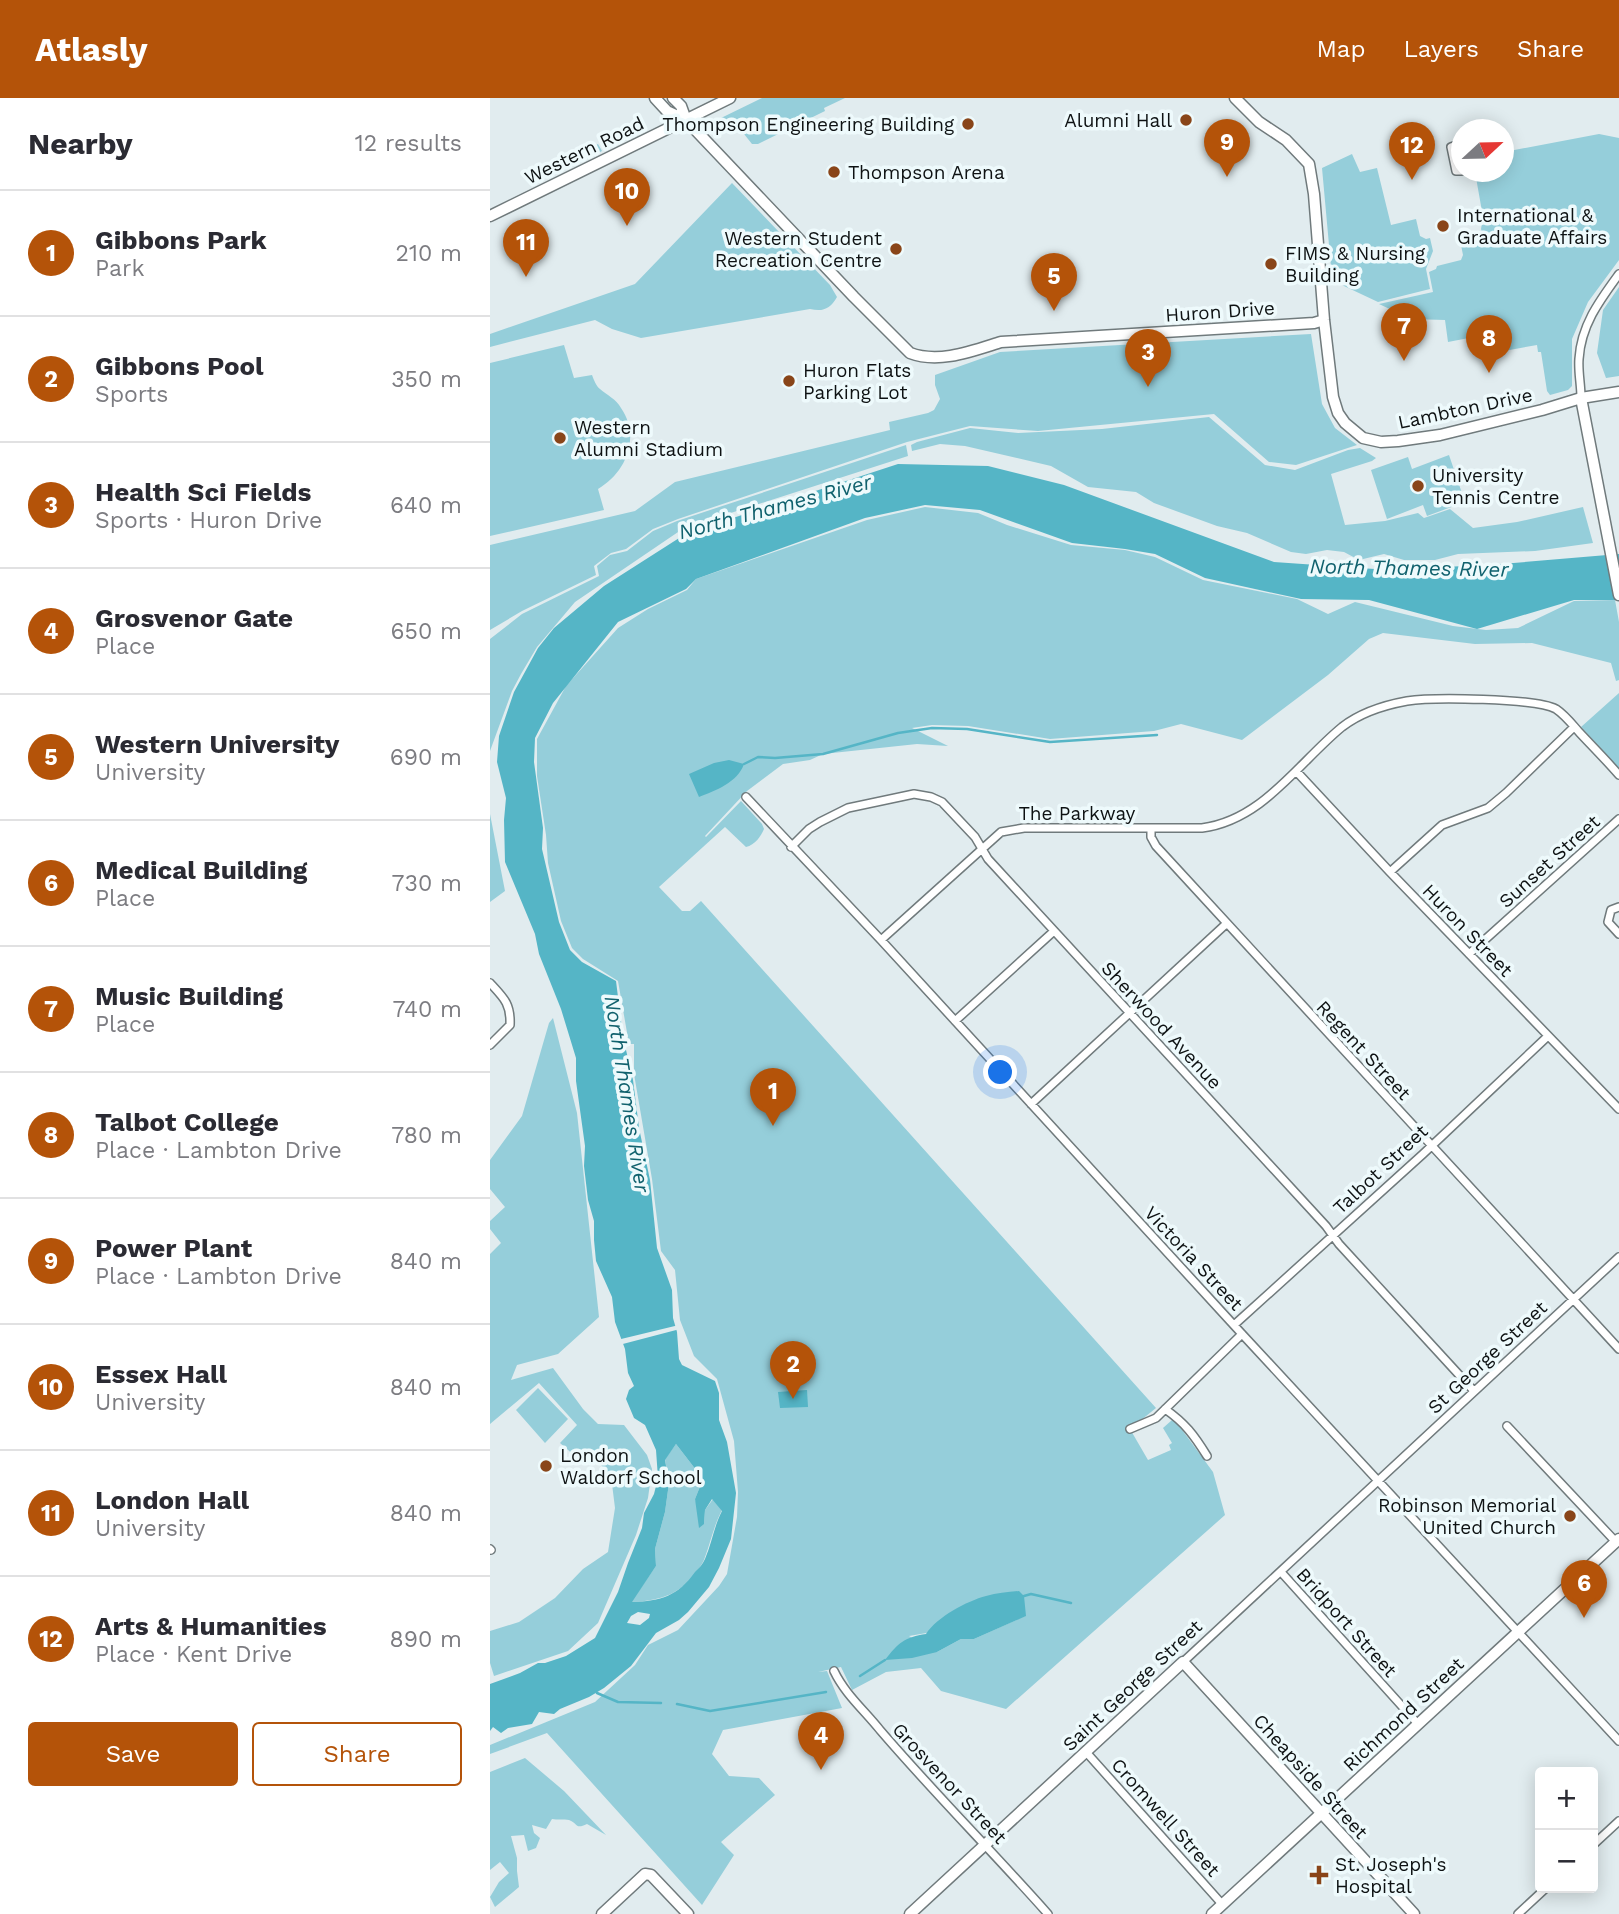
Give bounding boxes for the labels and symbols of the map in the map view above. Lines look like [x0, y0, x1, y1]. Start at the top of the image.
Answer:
place label: Alumni Hall [1064, 109, 1172, 132]
street label: Western Road [521, 112, 648, 189]
marker: Alumni Hall [1178, 112, 1194, 128]
place label: Thompson Engineering Building [662, 113, 955, 136]
marker: Thompson Engineering Building [960, 116, 976, 132]
pin: 9 [1204, 119, 1250, 177]
north arrow [1451, 119, 1514, 182]
pin: 12 [1389, 122, 1435, 180]
place label: Thompson Arena [848, 161, 1005, 184]
marker: Thompson Arena [826, 164, 842, 180]
pin: 10 [604, 168, 650, 226]
place label: International & Graduate Affairs [1457, 204, 1607, 249]
marker: International & Graduate Affairs [1435, 218, 1451, 234]
pin: 11 [503, 219, 549, 277]
place label: Western Student Recreation Centre [715, 227, 882, 272]
marker: Western Student Recreation Centre [888, 241, 904, 257]
place label: FIMS & Nursing Building [1285, 242, 1426, 287]
pin: 5 [1031, 253, 1077, 311]
marker: FIMS & Nursing Building [1263, 256, 1279, 272]
street label: Huron Drive [1164, 296, 1276, 327]
pin: 7 [1381, 303, 1427, 361]
pin: 8 [1466, 315, 1512, 373]
pin: 3 [1125, 329, 1171, 387]
place label: Huron Flats Parking Lot [803, 359, 911, 404]
marker: Huron Flats Parking Lot [781, 373, 797, 389]
street label: Lambton Drive [1396, 383, 1534, 434]
place label: Western Alumni Stadium [574, 416, 723, 461]
marker: Western Alumni Stadium [552, 430, 568, 446]
place label: University Tennis Centre [1432, 464, 1559, 509]
water label: North Thames River [676, 468, 875, 544]
marker: University Tennis Centre [1410, 478, 1426, 494]
water label: North Thames River [1309, 553, 1509, 582]
street label: The Parkway [1019, 802, 1136, 825]
street label: Sunset Street [1494, 810, 1605, 913]
street label: Huron Street [1418, 879, 1518, 981]
street label: Sherwood Avenue [1097, 957, 1227, 1094]
water label: North Thames River [600, 994, 656, 1195]
street label: Regent Street [1312, 996, 1416, 1105]
your location [983, 1055, 1017, 1089]
pin: 1 [750, 1068, 796, 1126]
street label: Talbot Street [1328, 1120, 1432, 1219]
street label: Victoria Street [1139, 1201, 1248, 1315]
street label: St George Street [1423, 1296, 1552, 1419]
pin: 2 [770, 1341, 816, 1399]
place label: London Waldorf School [560, 1444, 702, 1489]
marker: London Waldorf School [538, 1458, 554, 1474]
place label: Robinson Memorial United Church [1378, 1494, 1556, 1539]
marker: Robinson Memorial United Church [1562, 1508, 1578, 1524]
pin: 6 [1561, 1560, 1607, 1618]
street label: Bridport Street [1291, 1563, 1402, 1682]
street label: Saint George Street [1058, 1615, 1207, 1756]
street label: Richmond Street [1338, 1652, 1469, 1776]
street label: Cheapside Street [1249, 1709, 1373, 1844]
pin: 4 [798, 1712, 844, 1770]
street label: Grosvenor Street [888, 1718, 1012, 1849]
street label: Cromwell Street [1107, 1754, 1225, 1881]
place label: St. Joseph's Hospital [1335, 1853, 1447, 1898]
marker: St. Joseph's Hospital [1309, 1865, 1329, 1885]

